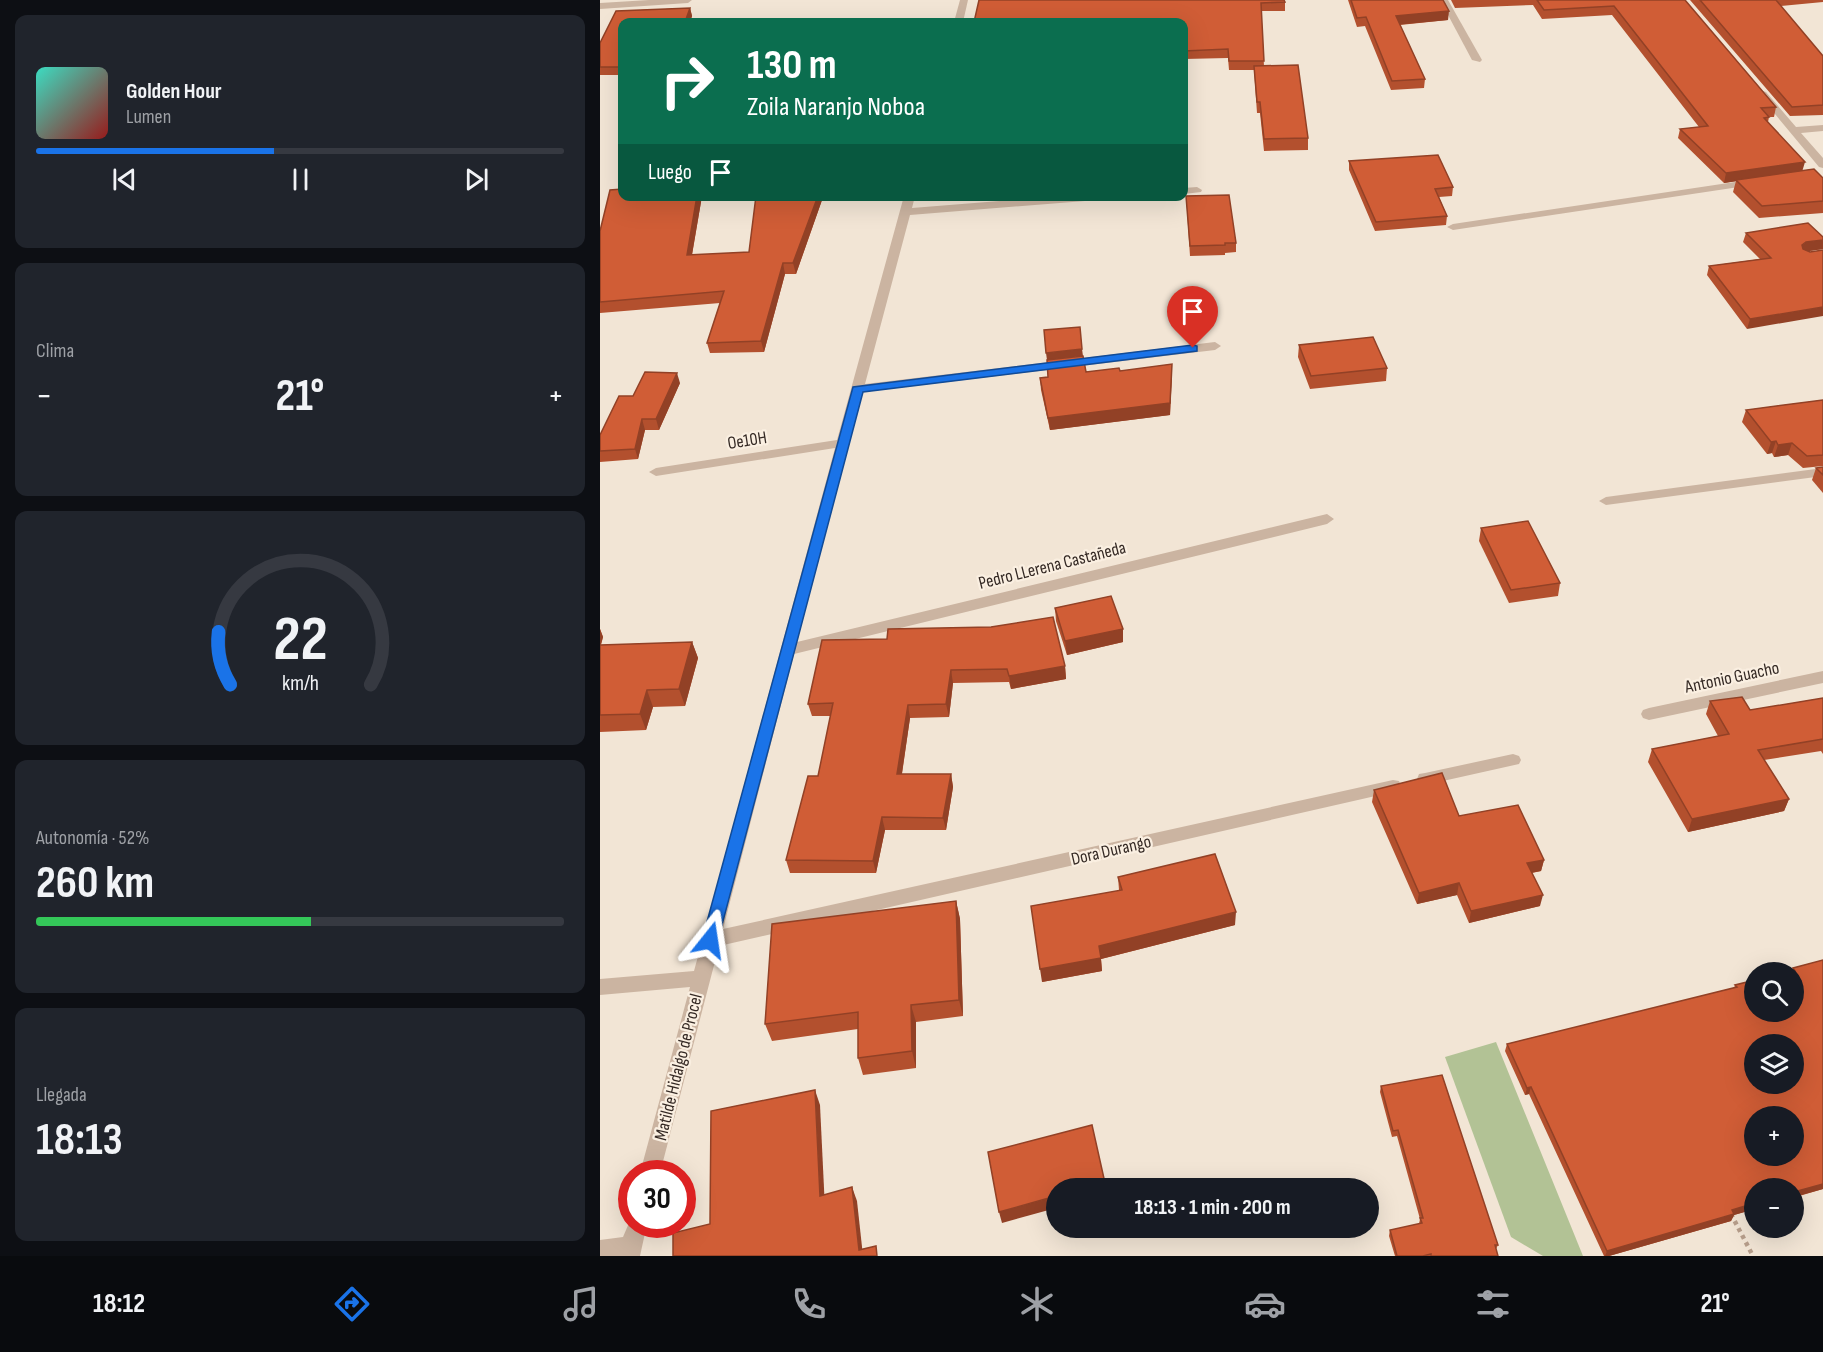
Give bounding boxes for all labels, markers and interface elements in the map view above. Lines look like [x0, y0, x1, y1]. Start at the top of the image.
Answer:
text: 130 m [747, 40, 837, 91]
icon: right [648, 42, 726, 120]
text: Golden Hour [126, 78, 222, 105]
text: Zoila Naranjo Noboa [747, 91, 925, 123]
text: Lumen [126, 105, 171, 129]
icon: arrive [704, 156, 737, 189]
text: Luego [648, 159, 692, 186]
icon: previous [108, 163, 141, 196]
icon: pause [284, 163, 317, 196]
icon: next [460, 163, 493, 196]
pin [1167, 286, 1218, 348]
icon: arrive [1176, 295, 1209, 328]
text: Clima [36, 339, 74, 363]
text: 21° [276, 369, 324, 424]
text: − [36, 376, 52, 416]
text: + [548, 376, 564, 416]
street label: Oe10H [726, 427, 768, 454]
street label: Pedro LLerena Castañeda [976, 537, 1128, 594]
text: 22 [273, 603, 327, 678]
street label: Antonio Guacho [1682, 657, 1781, 698]
text: km/h [281, 671, 319, 696]
text: Autonomía · 52% [36, 826, 149, 850]
street label: Dora Durango [1069, 831, 1153, 870]
text: 260 km [36, 856, 154, 911]
position arrow [678, 908, 742, 972]
map controls [1744, 962, 1804, 1238]
button: search [1744, 962, 1804, 1022]
street label: Matilde Hidalgo de Procel [650, 992, 707, 1143]
button: layers [1744, 1034, 1804, 1094]
text: Llegada [36, 1083, 87, 1107]
button: + [1744, 1106, 1804, 1166]
text: 18:13 [36, 1113, 123, 1168]
speed limit sign: 30 [618, 1160, 696, 1238]
button: − [1744, 1178, 1804, 1238]
text: 18:13 · 1 min · 200 m [1134, 1194, 1291, 1221]
icon: directions [331, 1283, 373, 1325]
icon: music [560, 1283, 602, 1325]
icon: phone [788, 1283, 830, 1325]
icon: climate [1016, 1283, 1058, 1325]
icon: car [1244, 1283, 1286, 1325]
icon: filters [1472, 1283, 1514, 1325]
text: 18:12 [93, 1288, 145, 1320]
text: 21° [1700, 1288, 1730, 1320]

